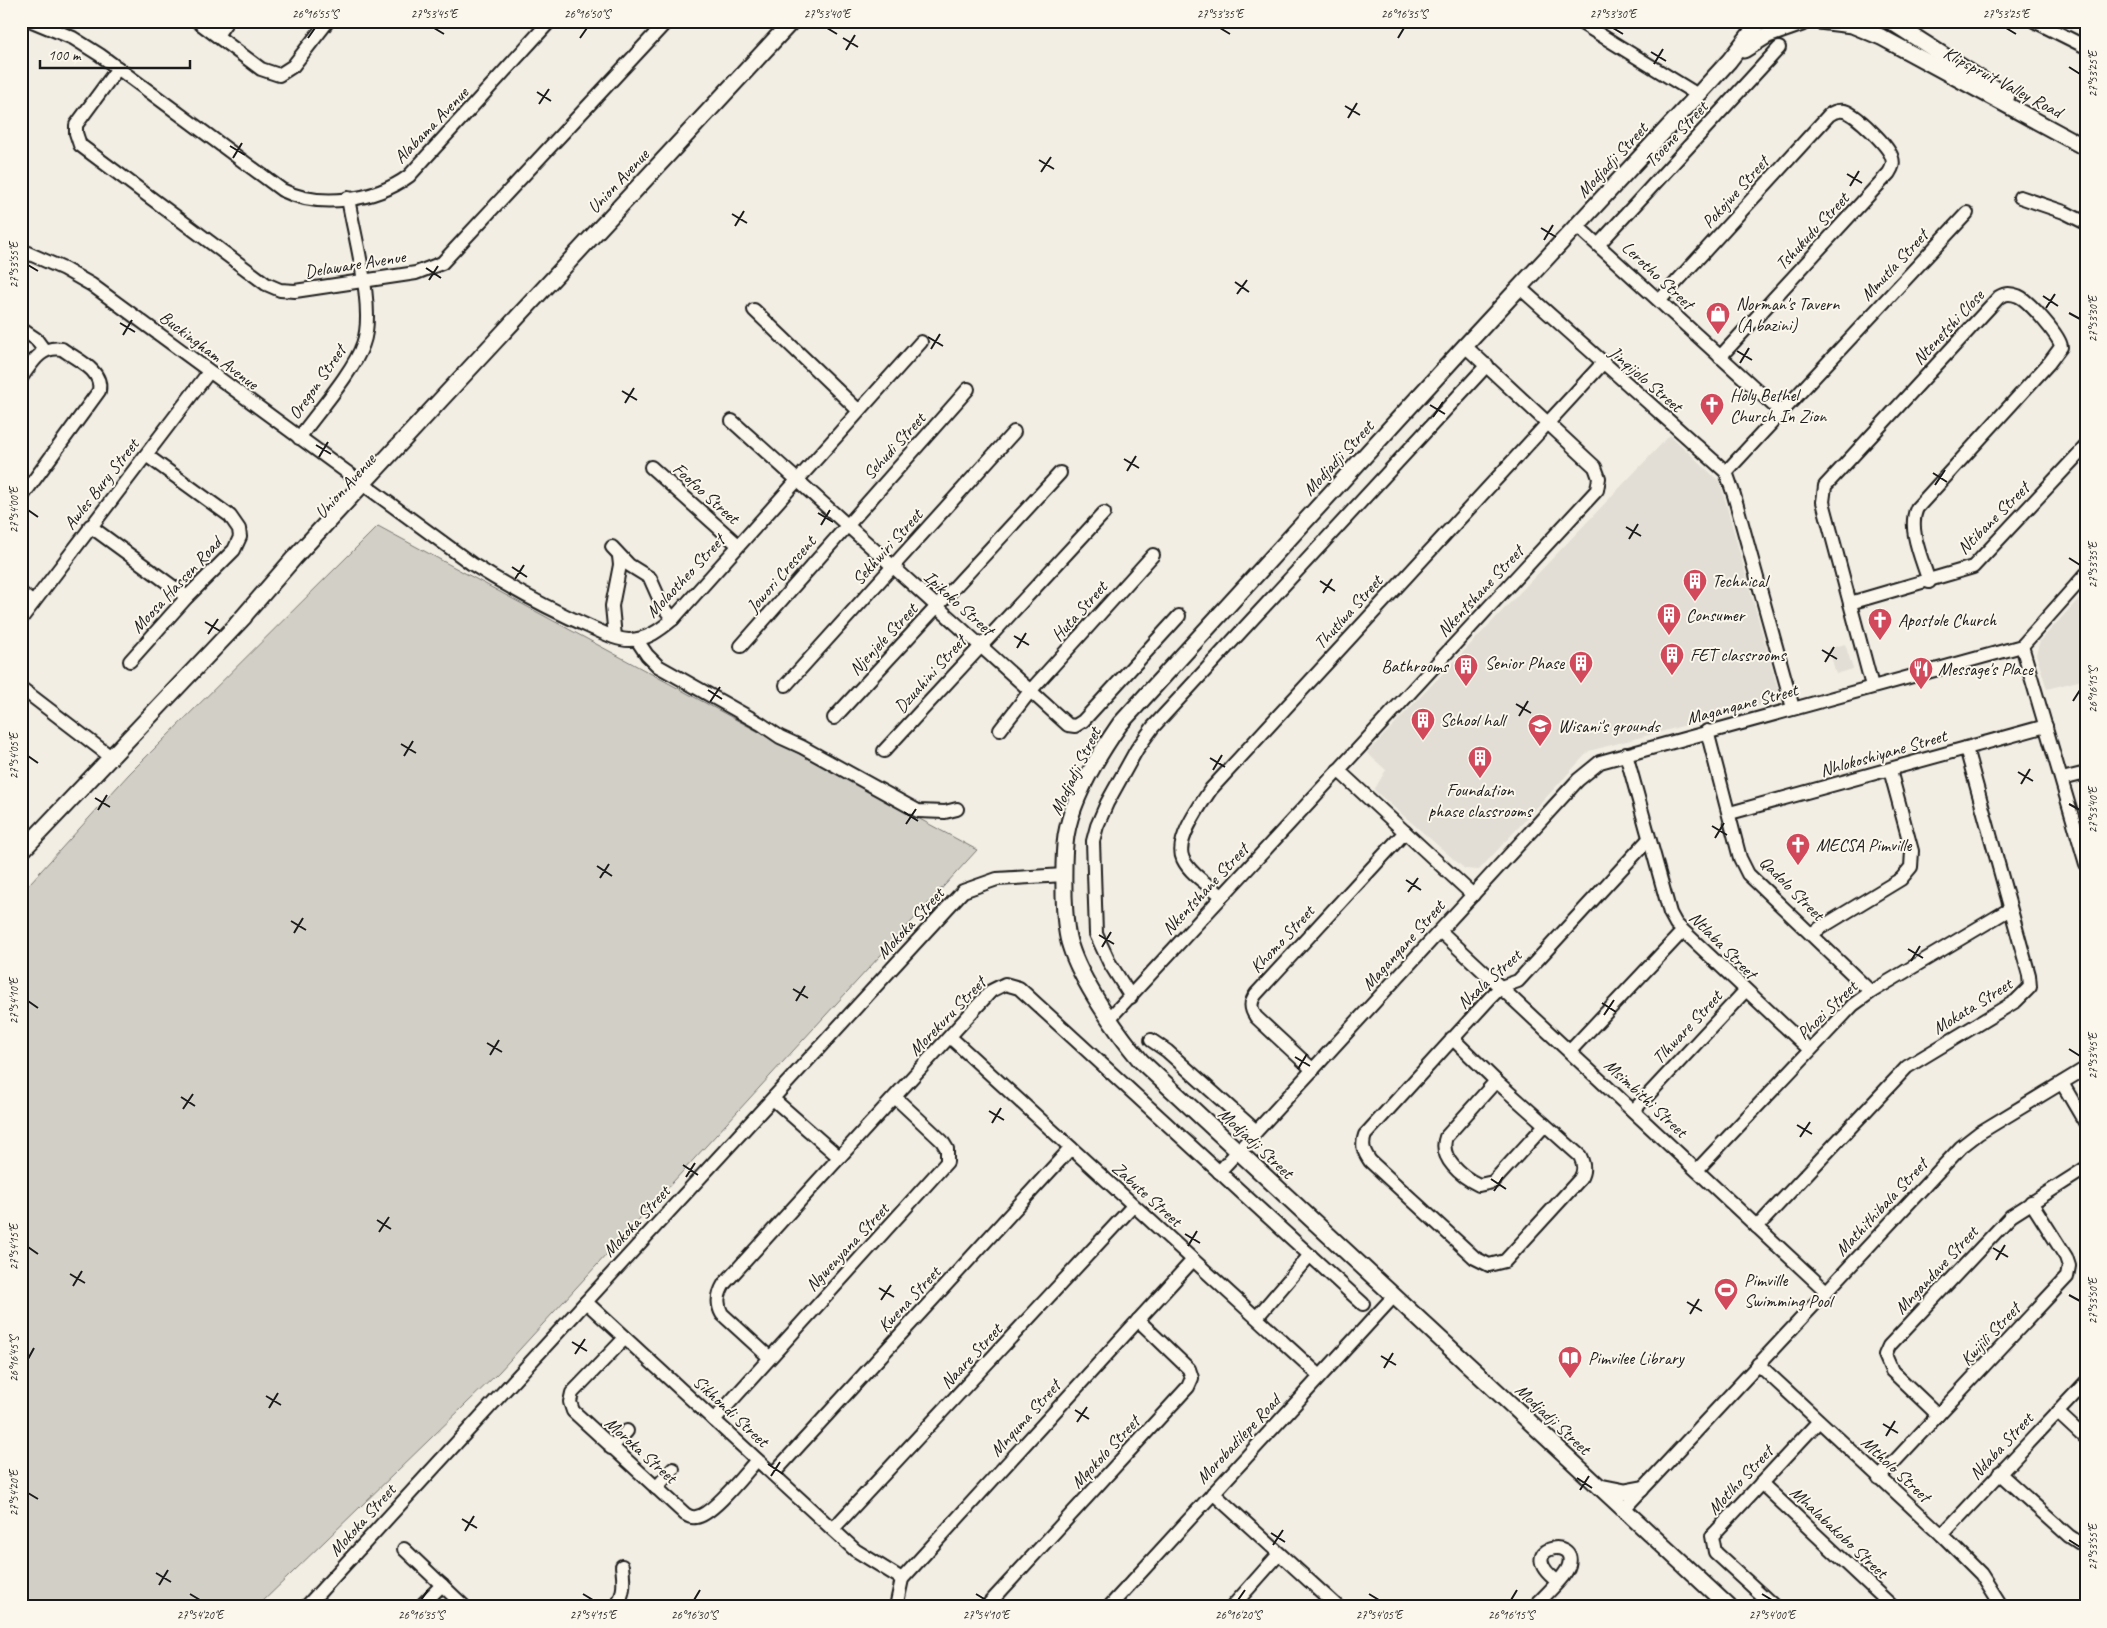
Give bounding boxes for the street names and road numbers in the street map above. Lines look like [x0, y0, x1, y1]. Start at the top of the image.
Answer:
street label: Klipspruit Valley Road [1940, 42, 2069, 124]
street label: Alabama Avenue [389, 81, 474, 168]
street label: Tsoene Street [1640, 95, 1713, 172]
street label: Modjadji Street [1572, 116, 1654, 202]
street label: Union Avenue [583, 143, 654, 218]
street label: Pokojwe Street [1697, 149, 1775, 233]
street label: Tshukudu Street [1771, 186, 1855, 274]
street label: Mmutla Street [1855, 223, 1935, 305]
street label: Lerotho Street [1617, 236, 1701, 316]
street label: Delaware Avenue [303, 245, 408, 283]
street label: Ntenetshi Close [1908, 284, 1989, 369]
street label: Buckingham Avenue [155, 306, 264, 395]
street label: Oregon Street [283, 338, 352, 423]
street label: Jinqijolo Street [1604, 341, 1689, 418]
street label: Sehudi Street [858, 406, 931, 484]
street label: Modjadji Street [1298, 414, 1380, 500]
street label: Awles Bury Street [59, 432, 145, 534]
street label: Union Avenue [310, 448, 381, 523]
street label: Foofoo Street [668, 458, 745, 530]
street label: Ntibane Street [1952, 475, 2036, 559]
street label: Sekhwiri Street [847, 503, 928, 590]
street label: Molaotheo Street [641, 528, 731, 622]
street label: Moosa Hassen Road [126, 530, 228, 637]
street label: Jowori Crescent [741, 530, 822, 618]
street label: Nkentshane Street [1432, 539, 1530, 641]
street label: Ipikoko Street [919, 566, 1001, 642]
street label: Thutlwa Street [1309, 569, 1388, 654]
street label: Huta Street [1046, 575, 1113, 646]
street label: Njenjele Street [844, 597, 923, 680]
street label: Dzuahini Street [889, 628, 973, 717]
street label: Maganqane Street [1684, 678, 1802, 729]
street label: Modjadji Street [1044, 722, 1107, 818]
street label: Nhlokoshiyane Street [1817, 724, 1951, 782]
street label: Nkentshane Street [1157, 837, 1255, 939]
street label: Qadolo Street [1755, 851, 1831, 927]
street label: Mokoka Street [871, 881, 950, 963]
street label: Maganqane Street [1357, 894, 1451, 995]
street label: Khomo Street [1245, 899, 1320, 977]
street label: Ntlaba Street [1685, 907, 1764, 986]
street label: Nxala Street [1452, 943, 1527, 1014]
street label: Morekuru Street [904, 970, 992, 1060]
street label: Mokata Street [1928, 972, 2018, 1039]
street label: Phozi Street [1792, 974, 1863, 1044]
street label: Tlhware Street [1647, 984, 1728, 1068]
street label: Msimbithi Street [1600, 1054, 1694, 1143]
street label: Modjadji Street [1214, 1103, 1300, 1185]
street label: Mathithibala Street [1830, 1151, 1934, 1260]
street label: Zabute Street [1108, 1157, 1188, 1232]
street label: Mokoka Street [597, 1179, 676, 1261]
street label: Ngwenyana Street [801, 1197, 895, 1296]
street label: Mngandave Street [1890, 1220, 1984, 1319]
street label: Kwena Street [873, 1260, 946, 1336]
street label: Kwijili Street [1955, 1296, 2027, 1370]
street label: Naare Street [935, 1317, 1008, 1393]
street label: Sikhondi Street [689, 1370, 775, 1453]
street label: Mnquma Street [985, 1373, 1067, 1461]
street label: Modjadji Street [1511, 1379, 1597, 1461]
street label: Morobadilepe Road [1191, 1388, 1287, 1488]
street label: Ndaba Street [1964, 1406, 2039, 1484]
street label: Mqokolo Street [1066, 1409, 1146, 1493]
street label: Moroka Street [600, 1412, 683, 1489]
street label: Mtholo Street [1857, 1431, 1937, 1509]
street label: Motlho Street [1702, 1439, 1780, 1519]
street label: Mokoka Street [324, 1478, 401, 1561]
street label: Mhalabakobo Street [1786, 1481, 1894, 1584]

